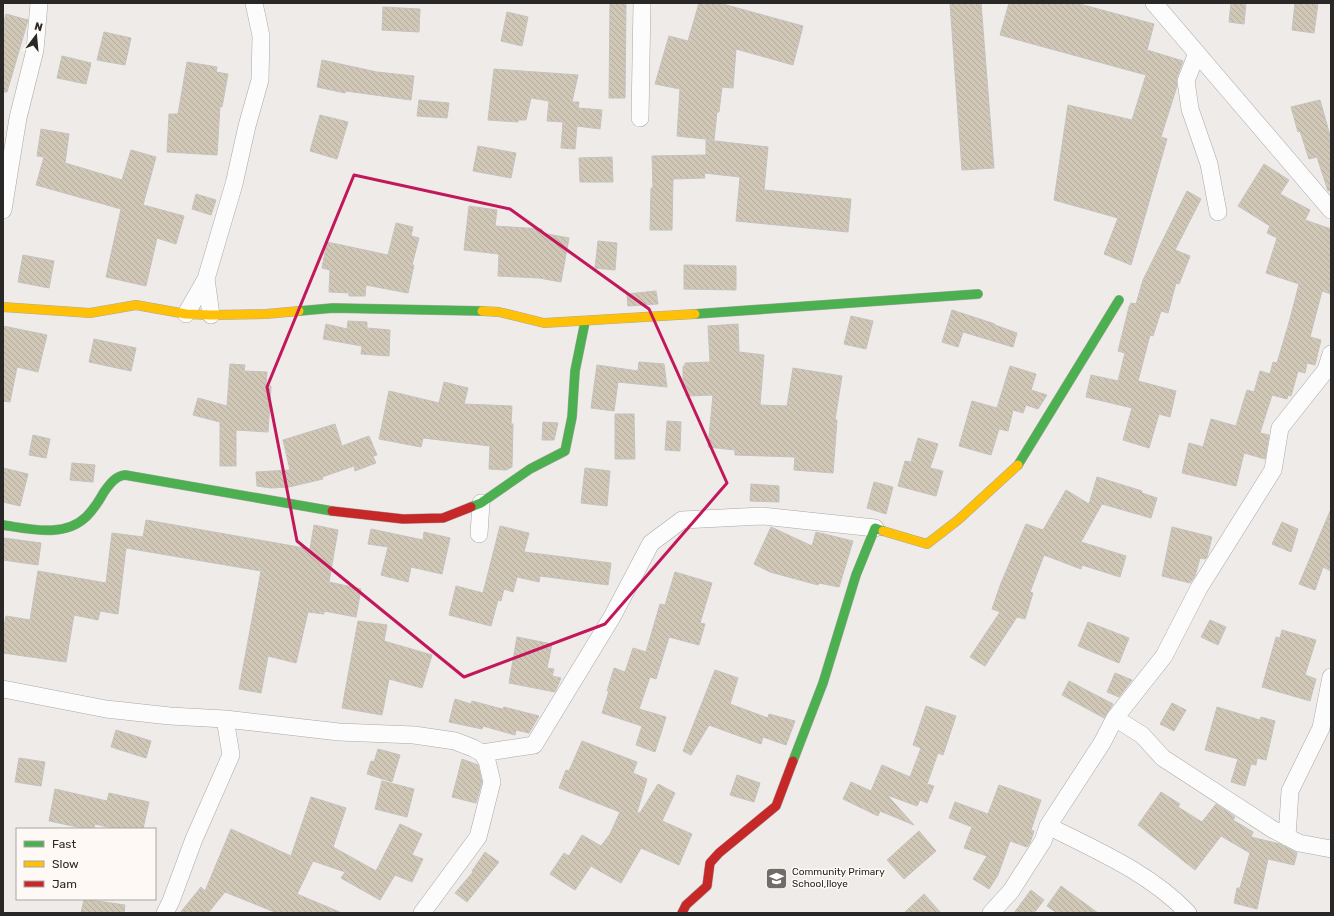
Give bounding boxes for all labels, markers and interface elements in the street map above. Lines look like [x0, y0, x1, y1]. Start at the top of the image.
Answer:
north arrow [16, 16, 56, 56]
text: N [33, 20, 44, 34]
legend [16, 828, 156, 900]
text: Fast [52, 837, 76, 851]
text: Slow [52, 857, 79, 871]
school or university icon: Community Primary School,Iloye [764, 865, 790, 891]
place label: Community Primary School,Iloye [792, 866, 885, 890]
text: Jam [52, 877, 77, 891]

